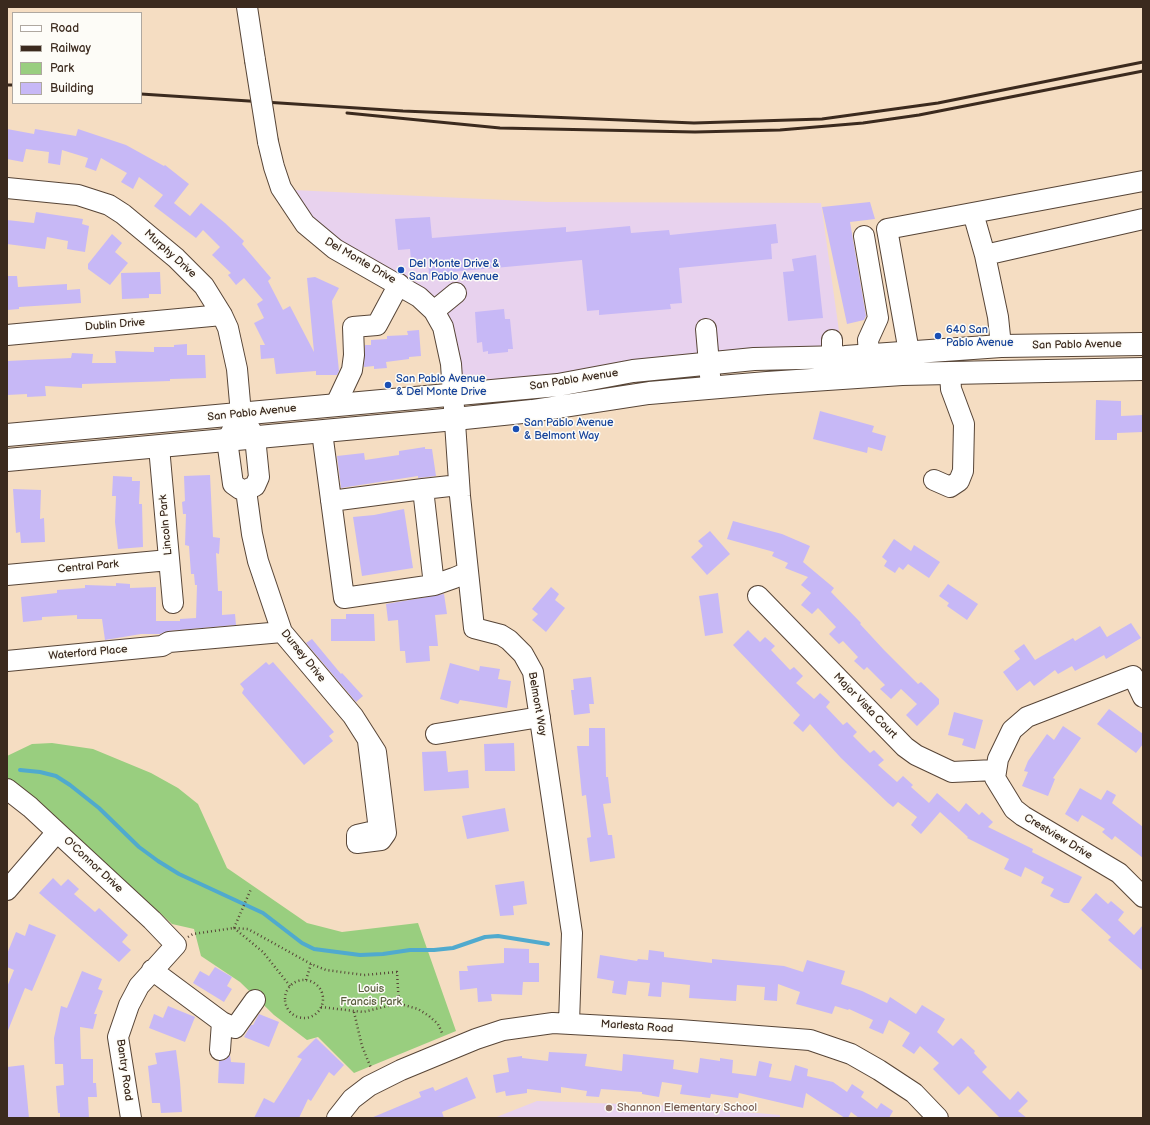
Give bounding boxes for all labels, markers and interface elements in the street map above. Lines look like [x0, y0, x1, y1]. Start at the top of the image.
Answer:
legend [12, 12, 142, 104]
text: Road [50, 21, 79, 36]
text: Railway [50, 41, 91, 56]
text: Park [50, 61, 74, 76]
text: Building [50, 81, 94, 96]
street label: Murphy Drive [141, 227, 199, 281]
street label: Del Monte Drive [322, 235, 398, 287]
place label: Del Monte Drive & San Pablo Avenue [409, 257, 499, 283]
marker: Del Monte Drive & San Pablo Avenue [396, 265, 406, 275]
street label: Dublin Drive [84, 316, 146, 334]
place label: 640 San Pablo Avenue [946, 323, 1013, 349]
marker: 640 San Pablo Avenue [933, 331, 943, 341]
street label: San Pablo Avenue [1032, 338, 1122, 352]
street label: San Pablo Avenue [529, 366, 619, 394]
place label: San Pablo Avenue & Del Monte Drive [396, 372, 486, 398]
marker: San Pablo Avenue & Del Monte Drive [383, 380, 393, 390]
street label: San Pablo Avenue [207, 402, 297, 424]
place label: San Pablo Avenue & Belmont Way [524, 416, 613, 442]
marker: San Pablo Avenue & Belmont Way [511, 424, 521, 434]
street label: Lincoln Park [157, 494, 175, 556]
street label: Central Park [57, 558, 119, 576]
street label: Dursey Drive [278, 627, 328, 685]
street label: Waterford Place [48, 643, 128, 663]
street label: Major Vista Court [830, 670, 900, 742]
street label: Belmont Way [525, 671, 549, 737]
street label: Crestview Drive [1021, 811, 1095, 863]
street label: O'Connor Drive [61, 834, 125, 896]
park label: Louis Francis Park [340, 982, 402, 1008]
street label: Marlesta Road [600, 1018, 674, 1036]
street label: Bantry Road [113, 1038, 135, 1102]
place label: Shannon Elementary School [617, 1101, 757, 1115]
marker: Shannon Elementary School [604, 1103, 614, 1113]

